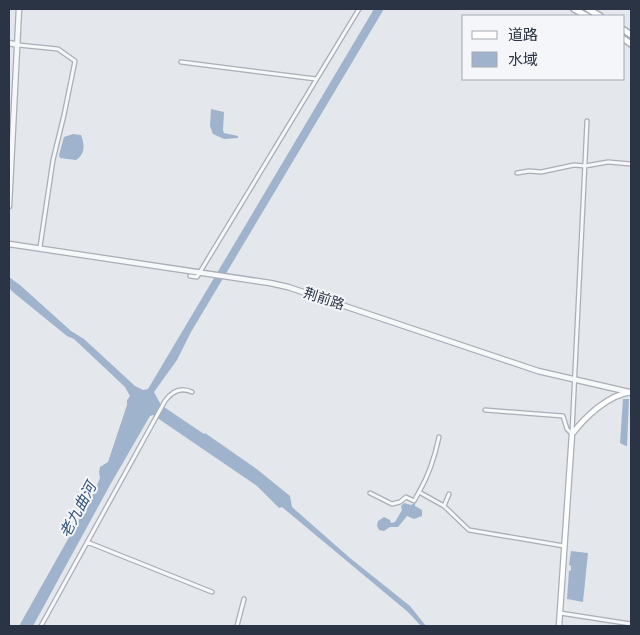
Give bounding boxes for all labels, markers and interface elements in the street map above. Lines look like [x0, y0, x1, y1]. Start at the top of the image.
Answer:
legend [462, 15, 625, 80]
text: 道路 [508, 26, 538, 44]
text: 水域 [508, 51, 538, 69]
street label: 荆前路 [301, 284, 347, 314]
water label: 老九曲河 [56, 477, 101, 541]

